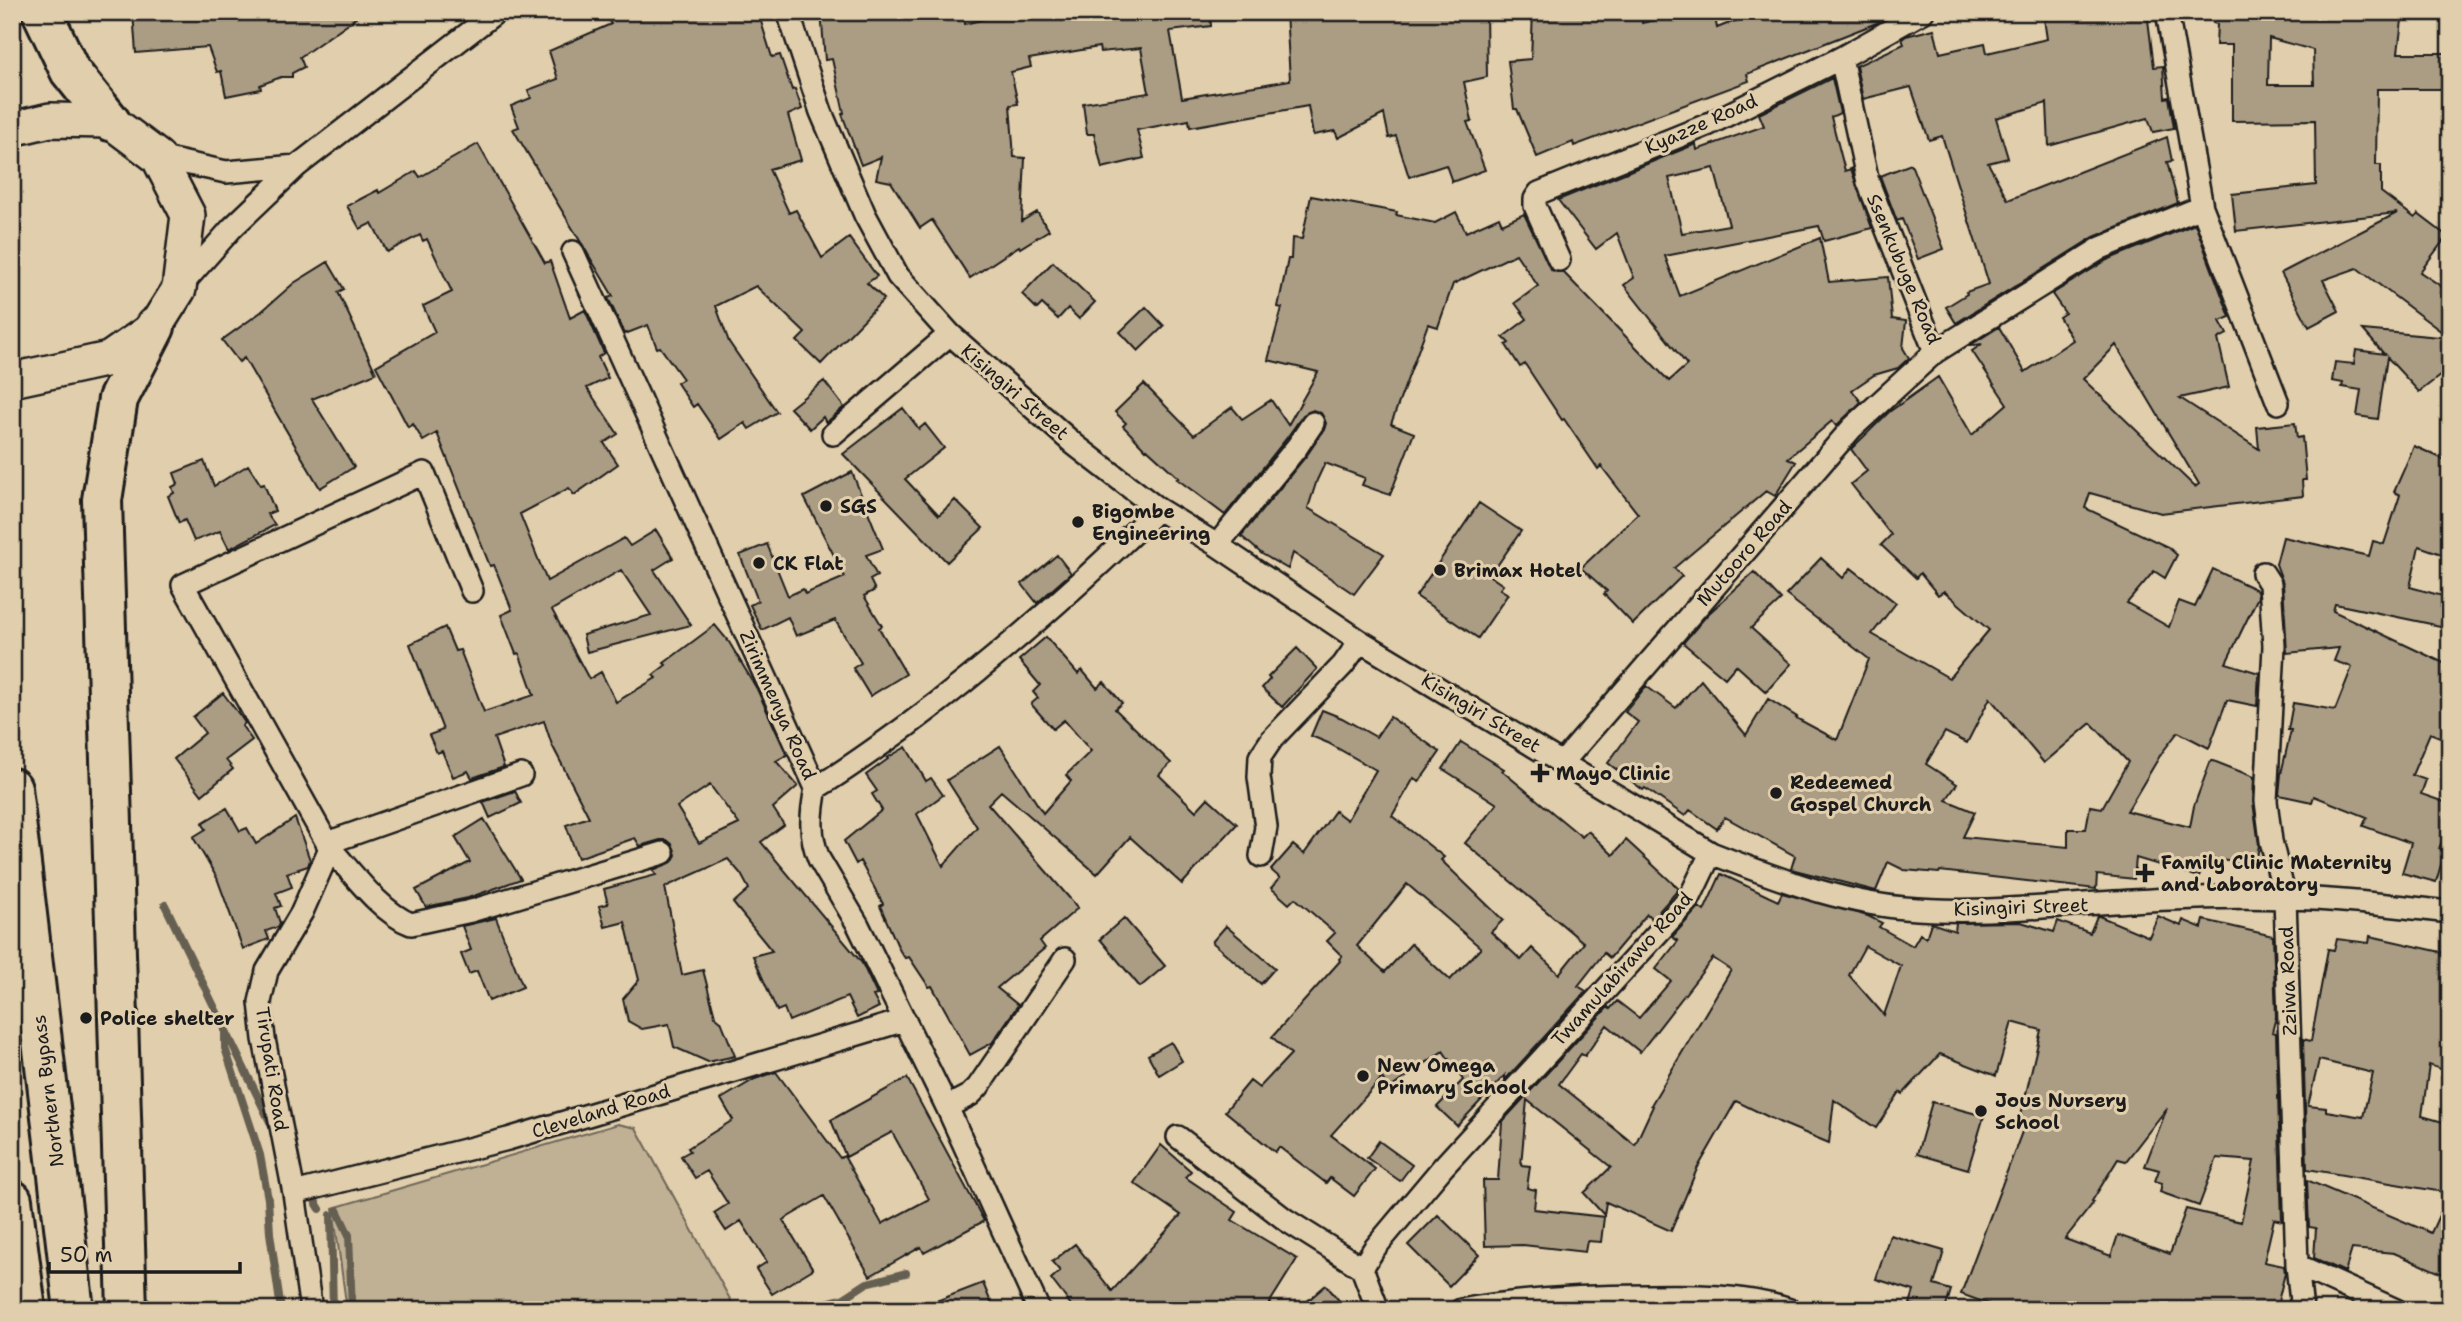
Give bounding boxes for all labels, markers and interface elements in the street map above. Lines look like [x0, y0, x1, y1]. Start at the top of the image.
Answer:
street label: Kyazze Road [1641, 88, 1761, 160]
street label: Ssenkubuge Road [1861, 190, 1947, 348]
street label: Kisingiri Street [956, 338, 1074, 446]
place label: SGS [840, 494, 877, 519]
street label: Mutooro Road [1691, 495, 1797, 611]
marker: SGS [818, 498, 834, 514]
place label: Bigombe Engineering [1092, 499, 1210, 546]
marker: Bigombe Engineering [1070, 514, 1086, 530]
place label: CK Flat [773, 551, 844, 576]
marker: CK Flat [751, 555, 767, 571]
place label: Brimax Hotel [1454, 558, 1582, 583]
marker: Brimax Hotel [1432, 562, 1448, 578]
street label: Zirimmenya Road [734, 626, 822, 784]
street label: Kisingiri Street [1417, 667, 1545, 759]
place label: Mayo Clinic [1556, 761, 1671, 786]
marker: Mayo Clinic [1530, 763, 1550, 783]
place label: Redeemed Gospel Church [1790, 770, 1932, 817]
marker: Redeemed Gospel Church [1768, 785, 1784, 801]
place label: Family Clinic Maternity and Laboratory [2161, 850, 2392, 897]
marker: Family Clinic Maternity and Laboratory [2135, 863, 2155, 883]
street label: Twamulabirawo Road [1546, 886, 1698, 1052]
street label: Kisingiri Street [1953, 892, 2089, 922]
street label: Zziwa Road [2274, 926, 2302, 1036]
street label: Tirupati Road [250, 1005, 294, 1133]
place label: Police shelter [100, 1006, 235, 1031]
marker: Police shelter [78, 1010, 94, 1026]
street label: Northern Bypass [26, 1013, 70, 1169]
place label: New Omega Primary School [1377, 1053, 1528, 1100]
marker: New Omega Primary School [1355, 1068, 1371, 1084]
street label: Cleveland Road [529, 1078, 673, 1144]
place label: Jous Nursery School [1995, 1088, 2127, 1135]
marker: Jous Nursery School [1973, 1103, 1989, 1119]
scale bar [49, 1231, 240, 1275]
text: 50 m [60, 1241, 113, 1269]

